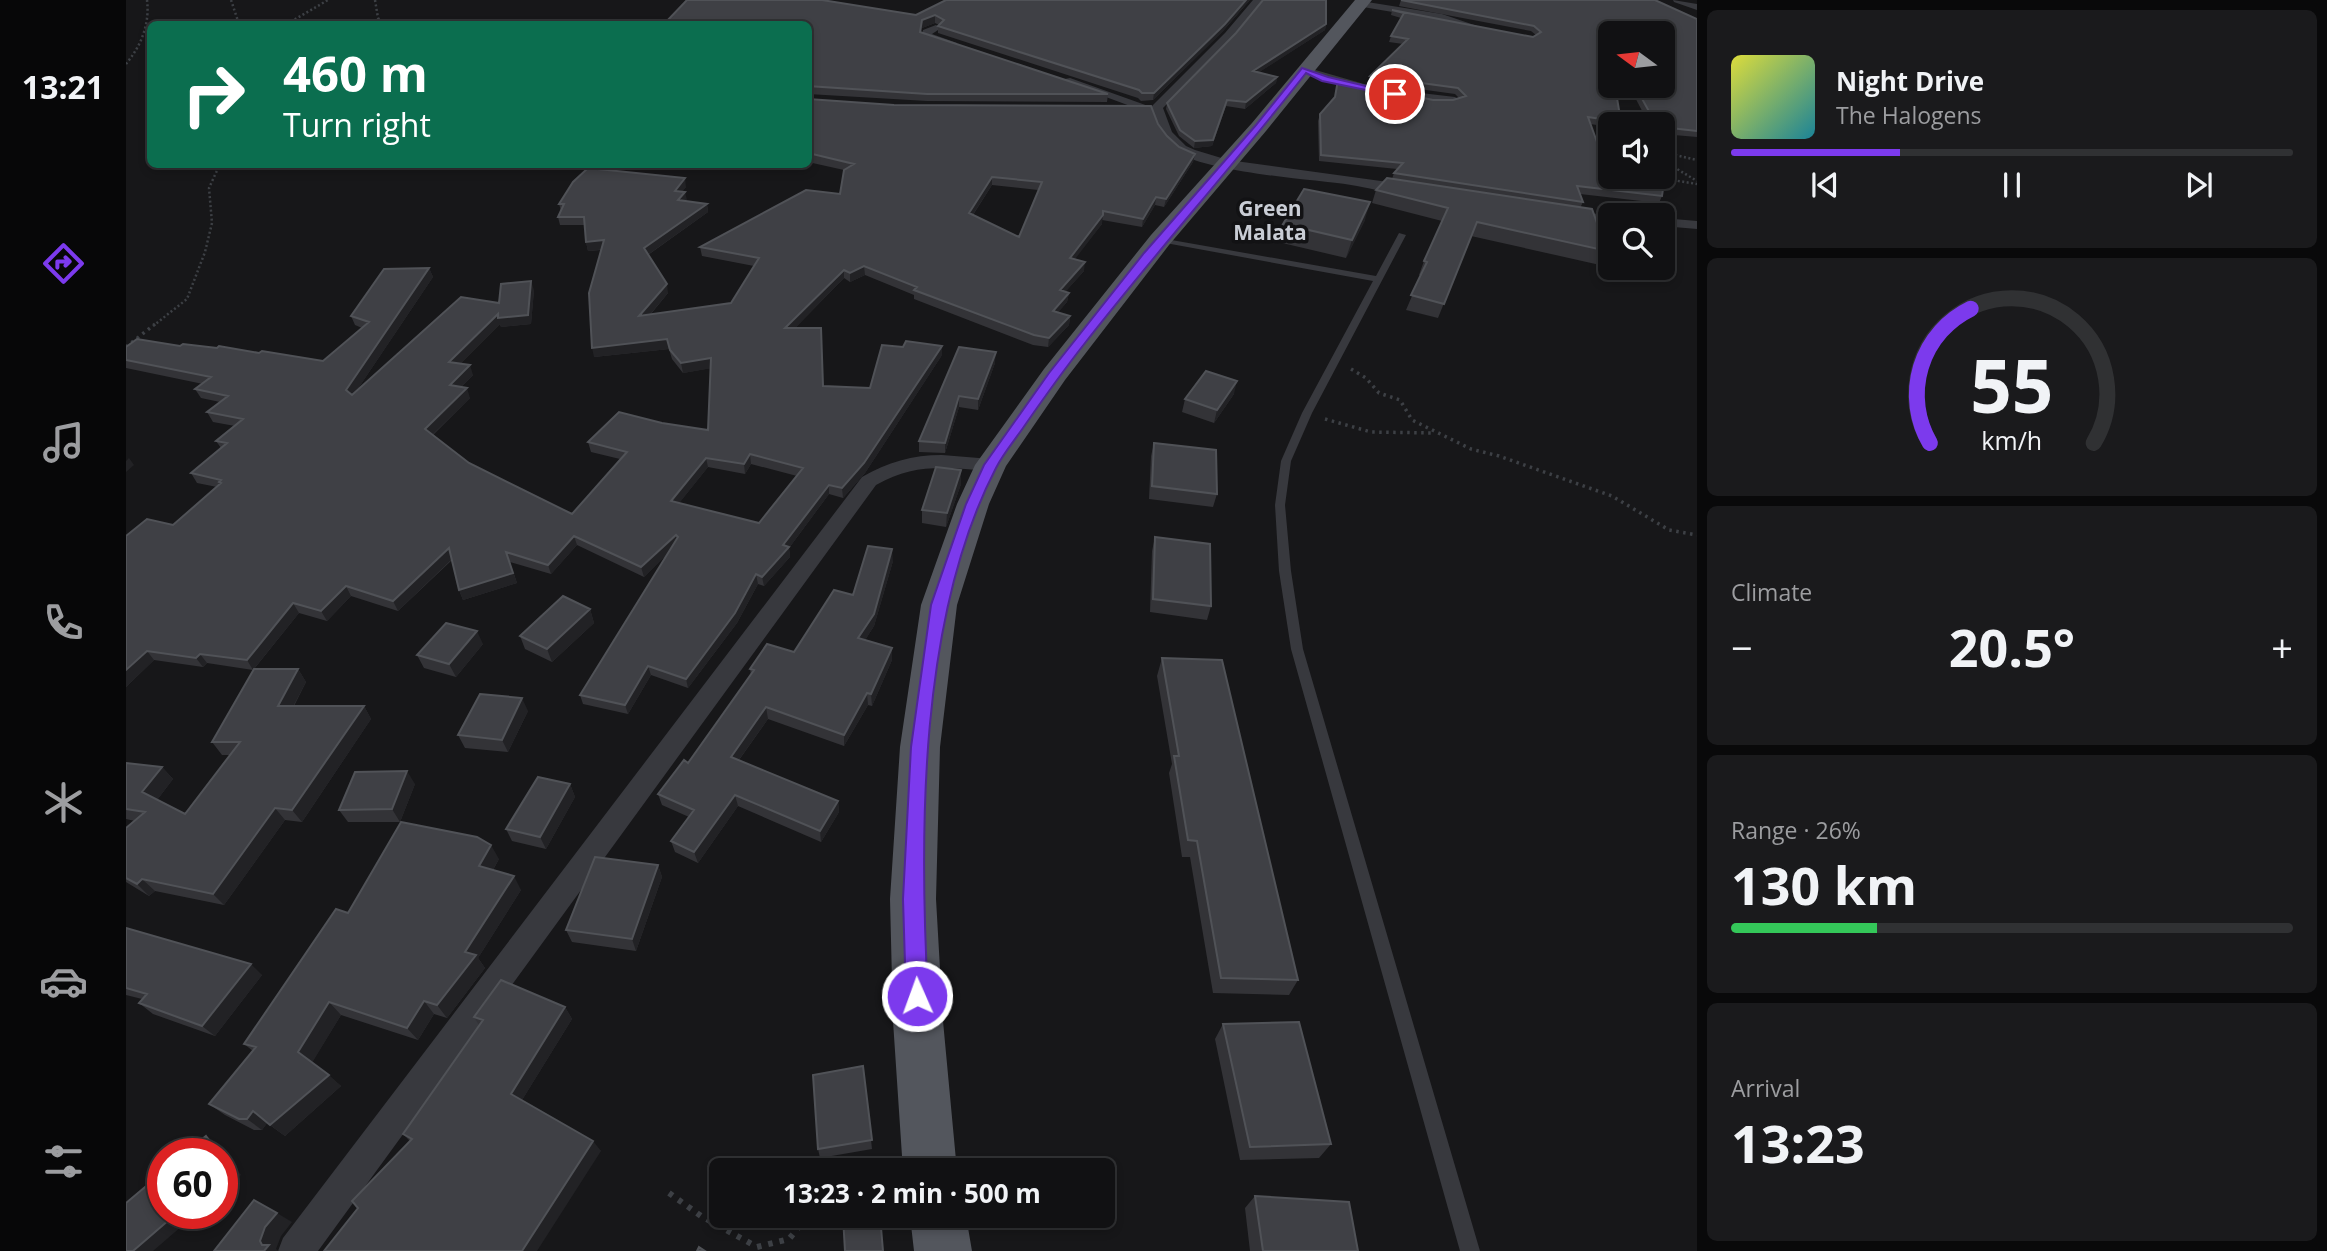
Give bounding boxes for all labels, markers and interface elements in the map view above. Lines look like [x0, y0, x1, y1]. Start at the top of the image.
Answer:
north arrow [1598, 21, 1675, 98]
map controls [1598, 21, 1675, 280]
text: 460 m [283, 40, 428, 106]
icon: right [168, 49, 259, 140]
text: Night Drive [1836, 63, 1984, 99]
pin [1365, 64, 1425, 124]
text: 13:21 [22, 65, 104, 108]
icon: arrive [1376, 75, 1414, 113]
text: The Halogens [1836, 99, 1982, 131]
text: Turn right [283, 103, 431, 146]
button: sound [1598, 112, 1675, 189]
icon: previous [1806, 166, 1844, 204]
icon: pause [1993, 166, 2031, 204]
icon: next [2180, 166, 2218, 204]
district label: Green Malata [1233, 194, 1307, 246]
button: search [1598, 203, 1675, 280]
icon: directions [39, 239, 88, 288]
text: 55 [1970, 336, 2054, 435]
icon: music [39, 418, 88, 467]
text: km/h [1982, 423, 2042, 457]
text: Climate [1731, 576, 1812, 608]
icon: phone [39, 598, 88, 647]
text: 20.5° [1949, 611, 2075, 682]
text: − [1731, 621, 1753, 673]
text: + [2271, 621, 2293, 673]
icon: climate [39, 778, 88, 827]
text: Range · 26% [1731, 814, 1861, 846]
text: 130 km [1731, 849, 1917, 920]
icon: car [39, 957, 88, 1006]
position arrow [880, 959, 954, 1033]
text: Arrival [1731, 1072, 1800, 1104]
text: 13:23 [1731, 1107, 1865, 1178]
icon: filters [39, 1137, 88, 1186]
speed limit sign: 60 [147, 1138, 238, 1229]
text: 13:23 · 2 min · 500 m [783, 1175, 1041, 1211]

